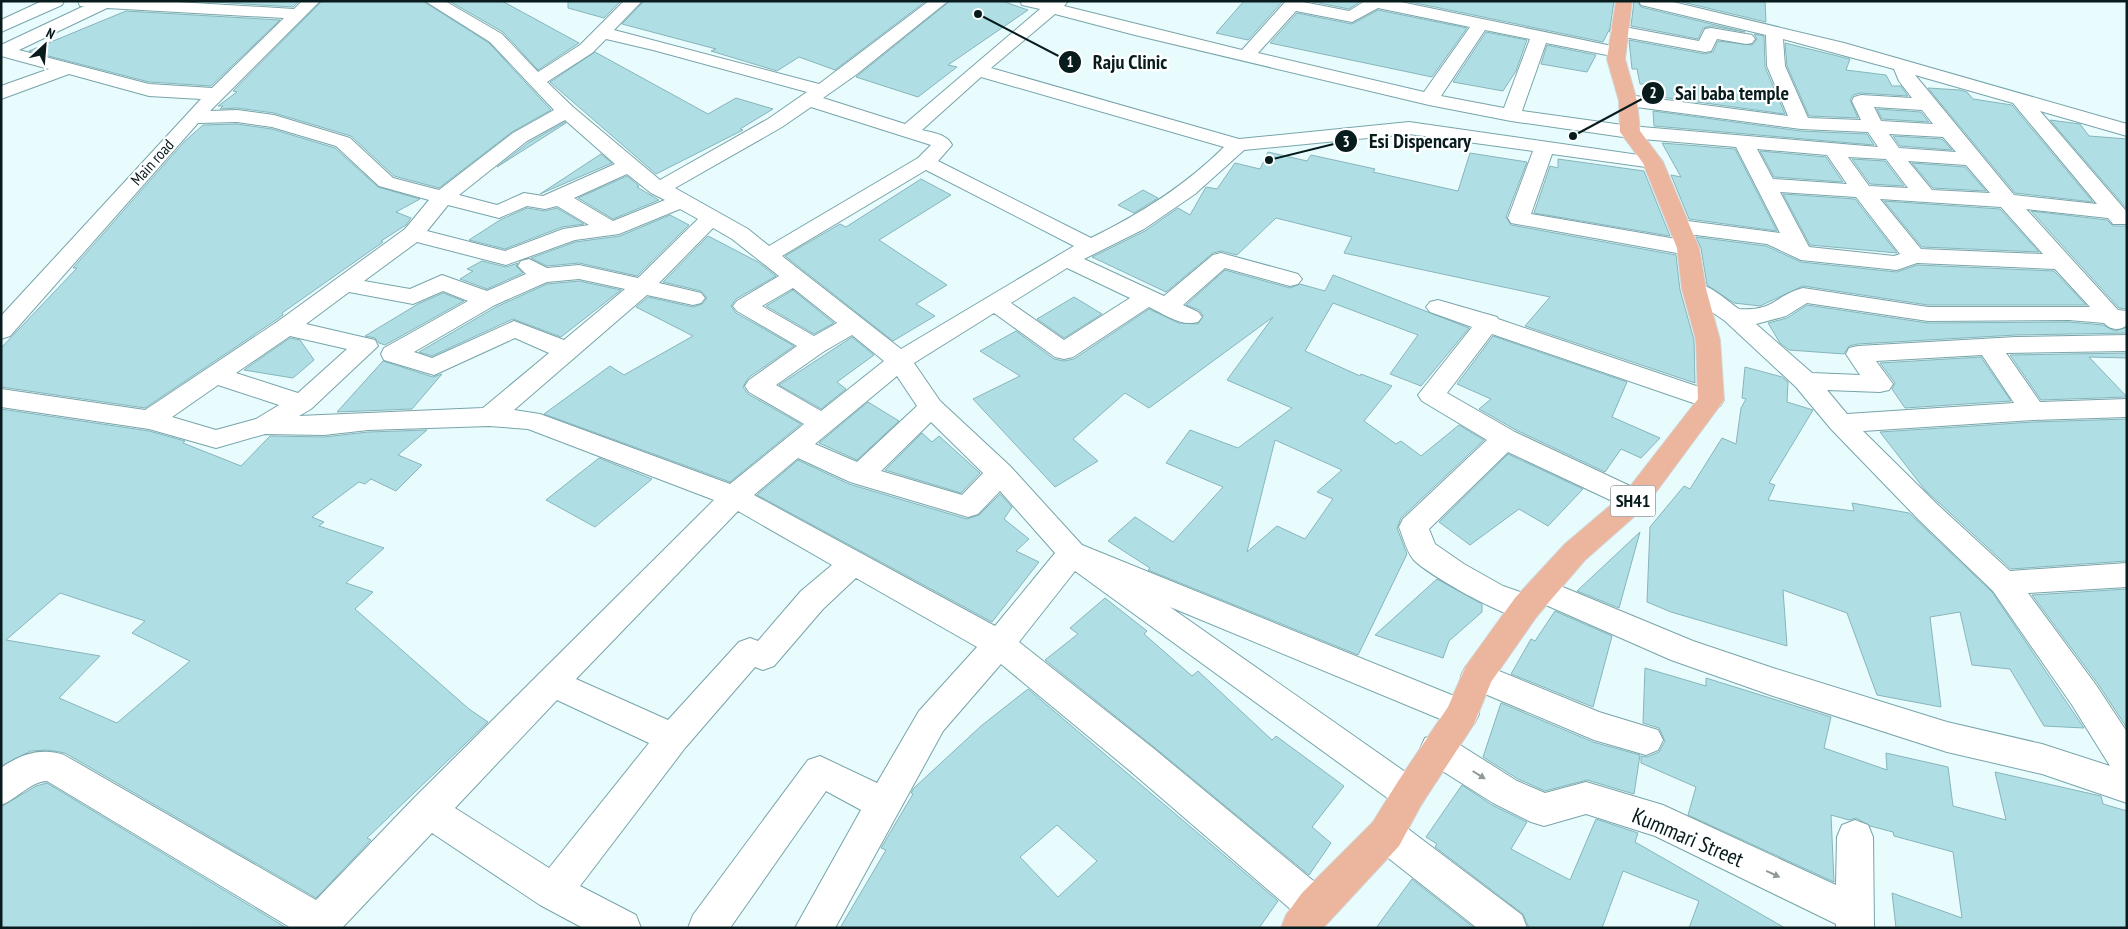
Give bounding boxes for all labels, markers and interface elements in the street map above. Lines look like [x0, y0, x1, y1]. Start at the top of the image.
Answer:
north arrow [20, 20, 70, 70]
text: N [43, 24, 58, 43]
callout: Raju Clinic [1057, 44, 1177, 79]
text: Raju Clinic [1093, 49, 1167, 75]
text: 1 [1066, 52, 1074, 71]
callout: Sai baba temple [1640, 75, 1799, 110]
text: Sai baba temple [1675, 80, 1789, 106]
text: 2 [1649, 83, 1657, 102]
callout: Esi Dispencary [1334, 124, 1481, 159]
text: Esi Dispencary [1369, 128, 1472, 154]
text: 3 [1342, 132, 1350, 151]
street label: Main road [126, 135, 178, 189]
road number: SH41 [1610, 486, 1656, 516]
one-way arrow [1472, 770, 1485, 780]
street label: Kummari Street [1628, 801, 1748, 873]
one-way arrow [1766, 871, 1780, 879]

